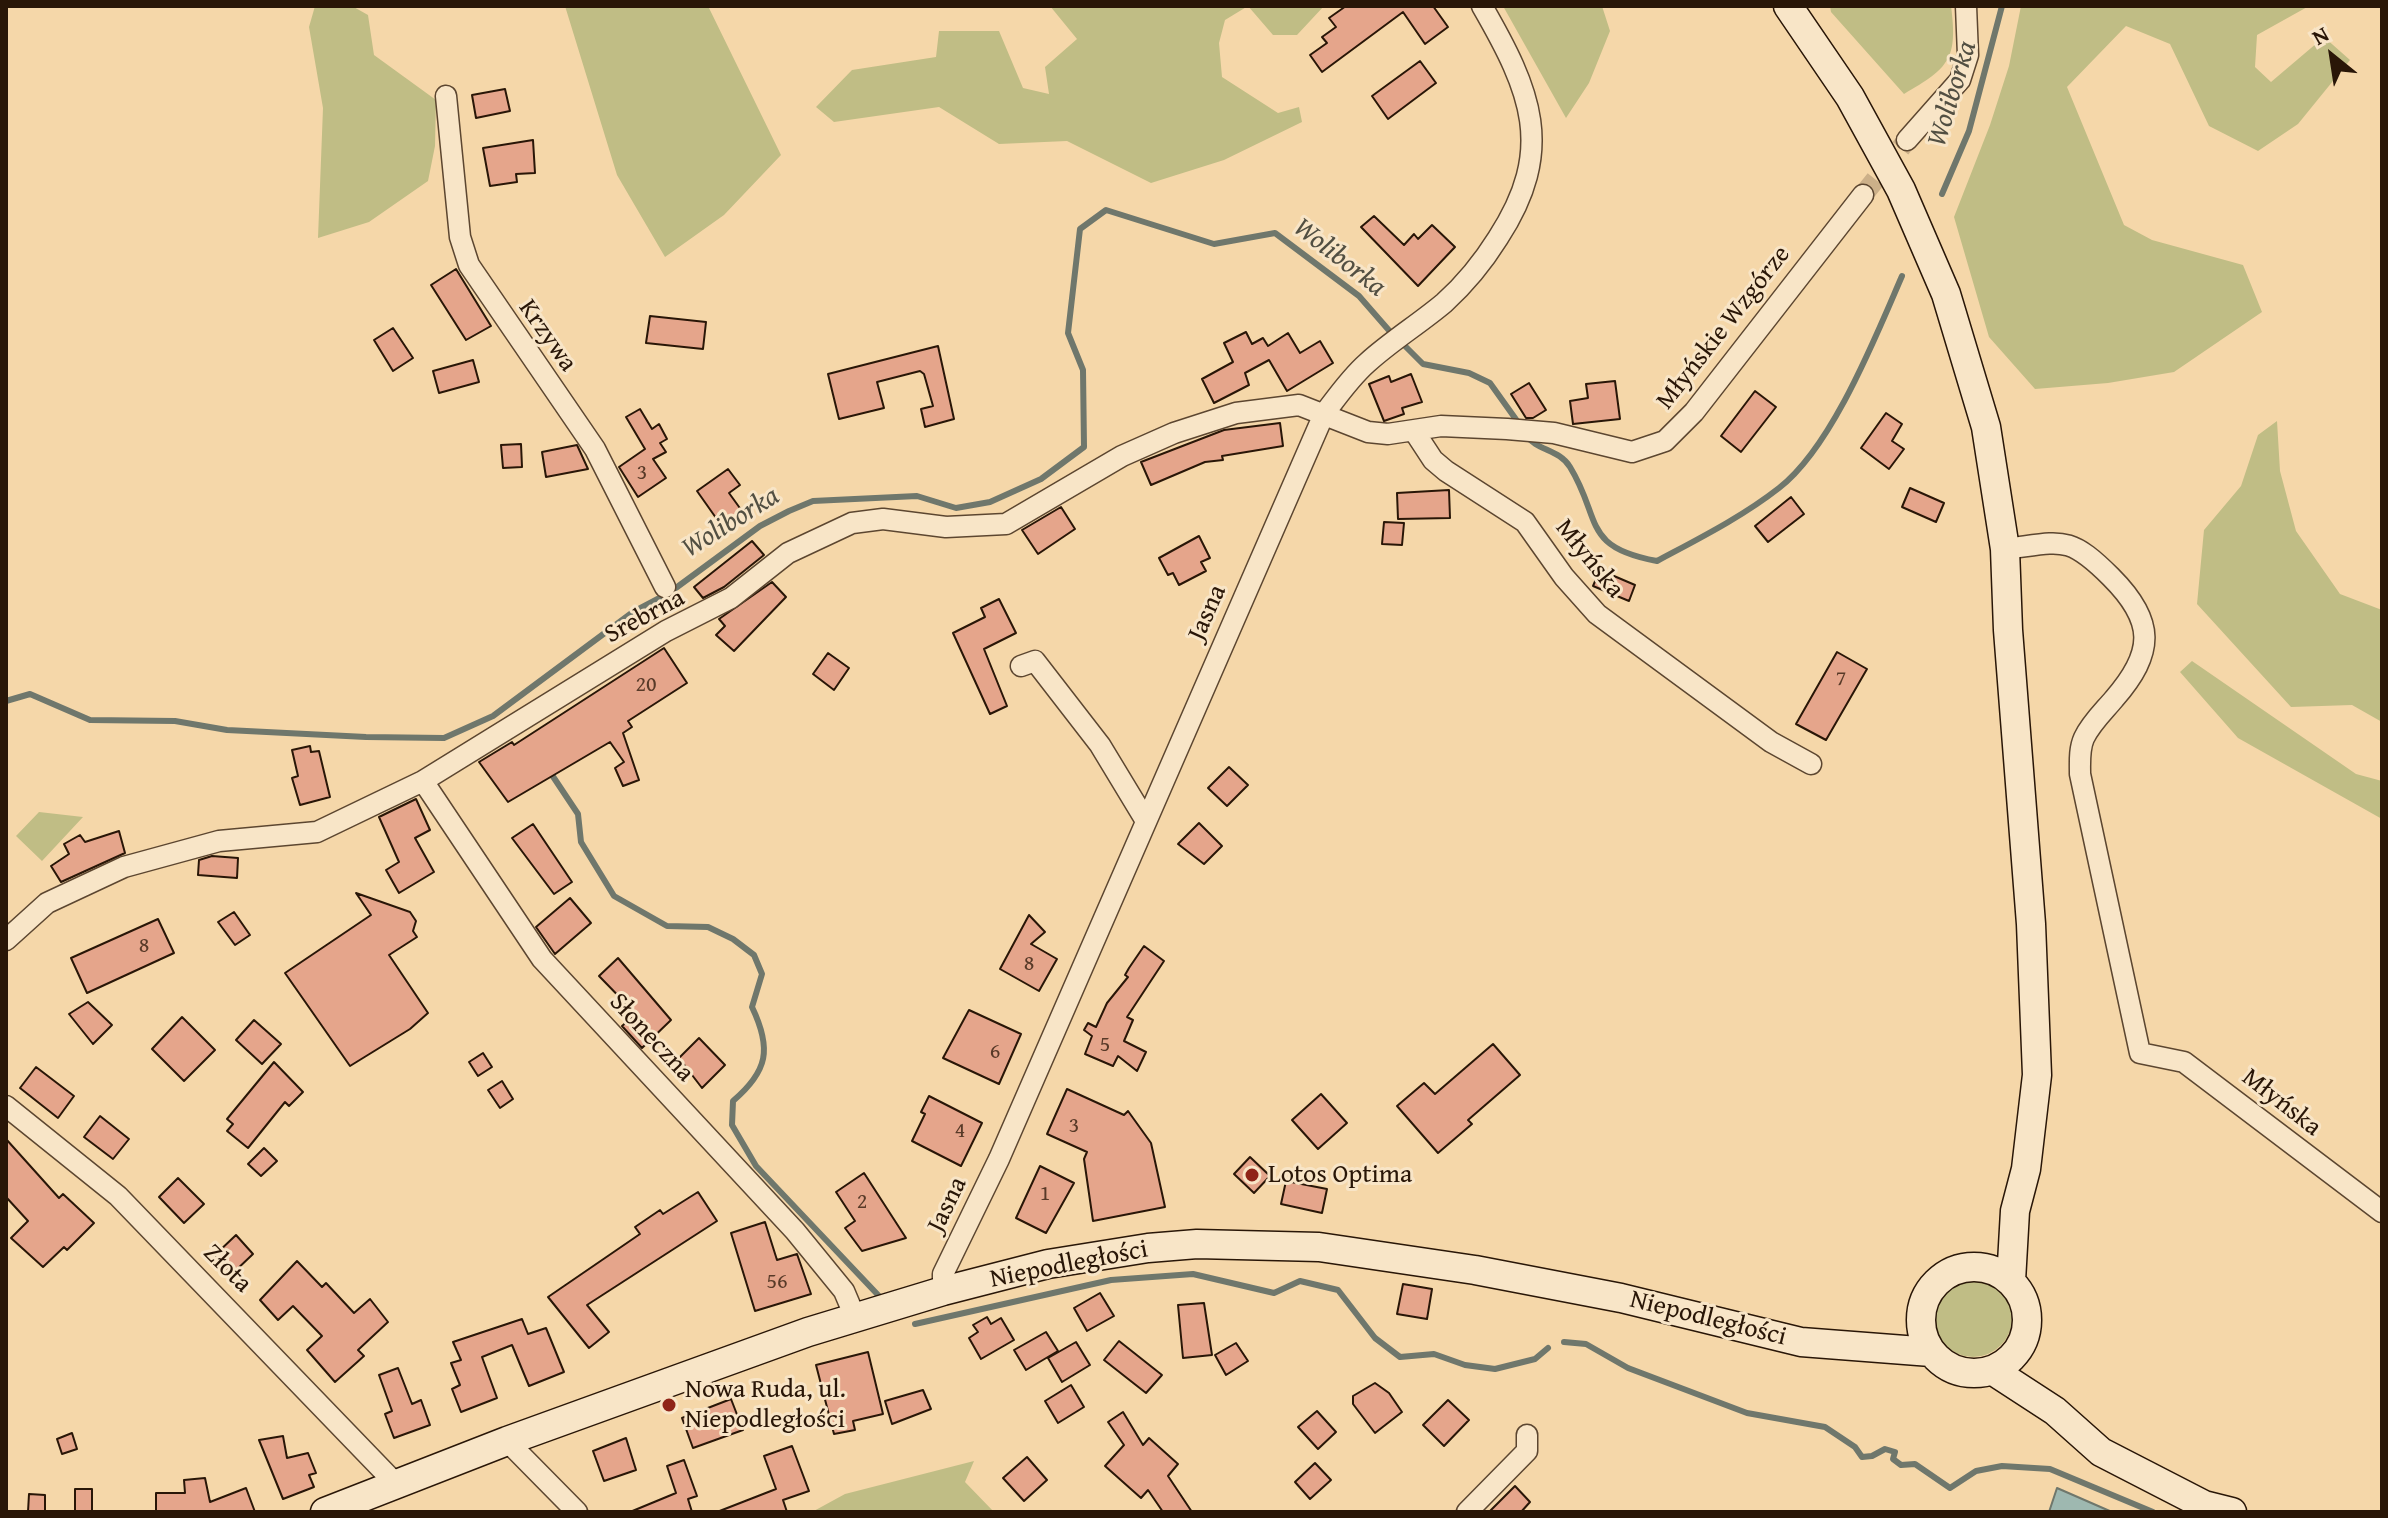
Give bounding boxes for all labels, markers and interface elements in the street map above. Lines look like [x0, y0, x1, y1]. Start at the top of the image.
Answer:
north arrow [2292, 16, 2372, 96]
text: N [2306, 18, 2334, 53]
water label: Woliborka [1921, 37, 1985, 151]
water label: Woliborka [1286, 211, 1392, 305]
street label: Młyńskie Wzgórze [1650, 240, 1798, 416]
street label: Krzywa [511, 294, 583, 378]
house number: 3 [637, 460, 647, 486]
water label: Woliborka [676, 480, 786, 566]
street label: Młyńska [1548, 513, 1630, 605]
street label: Jasna [1182, 580, 1234, 646]
street label: Srebrna [600, 583, 690, 651]
house number: 7 [1836, 666, 1846, 692]
house number: 20 [635, 672, 657, 698]
house number: 8 [139, 933, 149, 959]
house number: 8 [1024, 951, 1034, 977]
street label: Słoneczna [602, 987, 700, 1089]
house number: 5 [1100, 1032, 1110, 1058]
house number: 6 [990, 1039, 1000, 1065]
street label: Młyńska [2235, 1062, 2327, 1144]
house number: 3 [1069, 1113, 1079, 1139]
house number: 4 [955, 1118, 965, 1144]
place label: Lotos Optima [1268, 1159, 1412, 1191]
marker: Lotos Optima [1243, 1166, 1261, 1184]
street label: Jasna [921, 1172, 975, 1238]
house number: 1 [1040, 1181, 1050, 1207]
house number: 2 [857, 1189, 867, 1215]
street label: Niepodległości [987, 1234, 1151, 1296]
street label: Złota [196, 1238, 258, 1300]
house number: 56 [766, 1269, 788, 1295]
street label: Niepodległości [1627, 1284, 1789, 1354]
place label: Nowa Ruda, ul. Niepodległości [685, 1374, 846, 1436]
marker: Nowa Ruda, ul. Niepodległości [660, 1396, 678, 1414]

